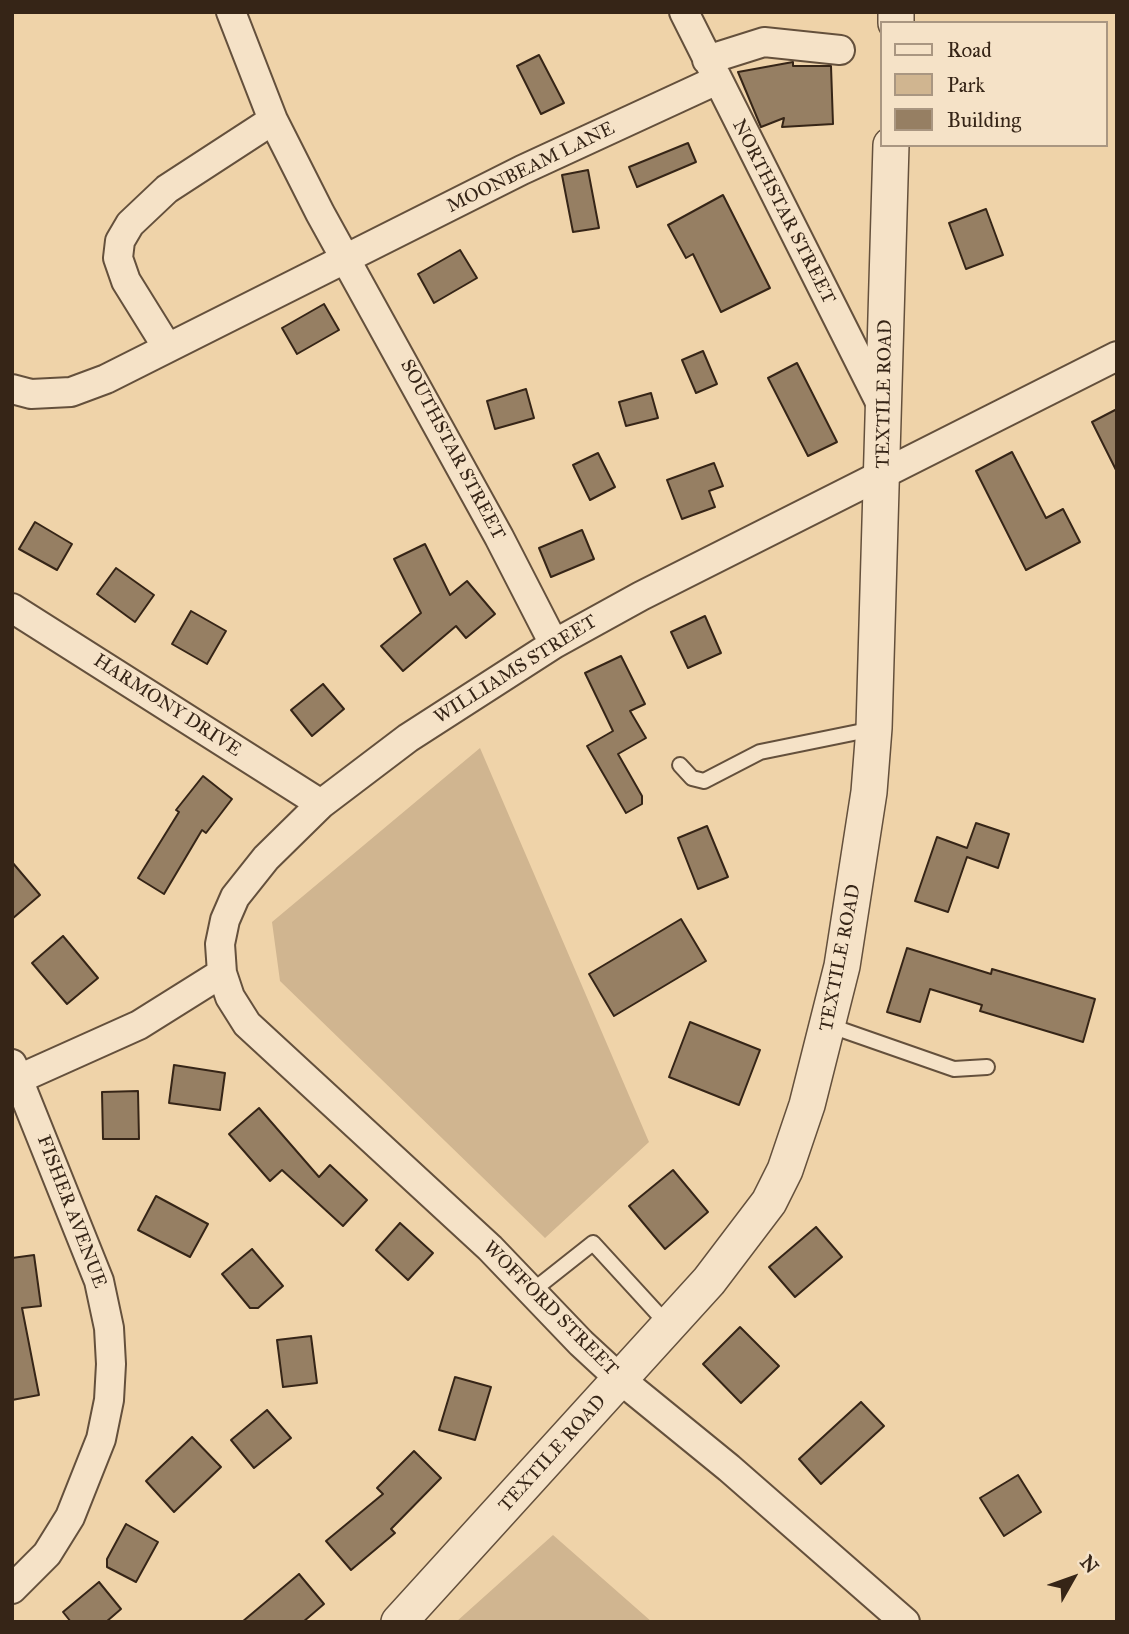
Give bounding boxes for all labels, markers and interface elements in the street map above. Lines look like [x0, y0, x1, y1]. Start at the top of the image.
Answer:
legend [880, 21, 1108, 147]
text: Road [947, 37, 992, 63]
text: Park [947, 72, 985, 98]
text: Building [947, 107, 1021, 133]
street label: NORTHSTAR STREET [726, 116, 840, 308]
street label: MOONBEAM LANE [443, 117, 619, 219]
street label: TEXTILE ROAD [872, 319, 898, 469]
street label: SOUTHSTAR STREET [395, 356, 509, 544]
street label: WILLIAMS STREET [431, 611, 601, 729]
street label: HARMONY DRIVE [89, 650, 245, 762]
street label: TEXTILE ROAD [816, 883, 866, 1033]
street label: FISHER AVENUE [31, 1132, 111, 1292]
street label: WOFFORD STREET [478, 1237, 622, 1381]
street label: TEXTILE ROAD [495, 1391, 611, 1517]
north arrow [1038, 1543, 1108, 1613]
text: N [1075, 1551, 1103, 1578]

